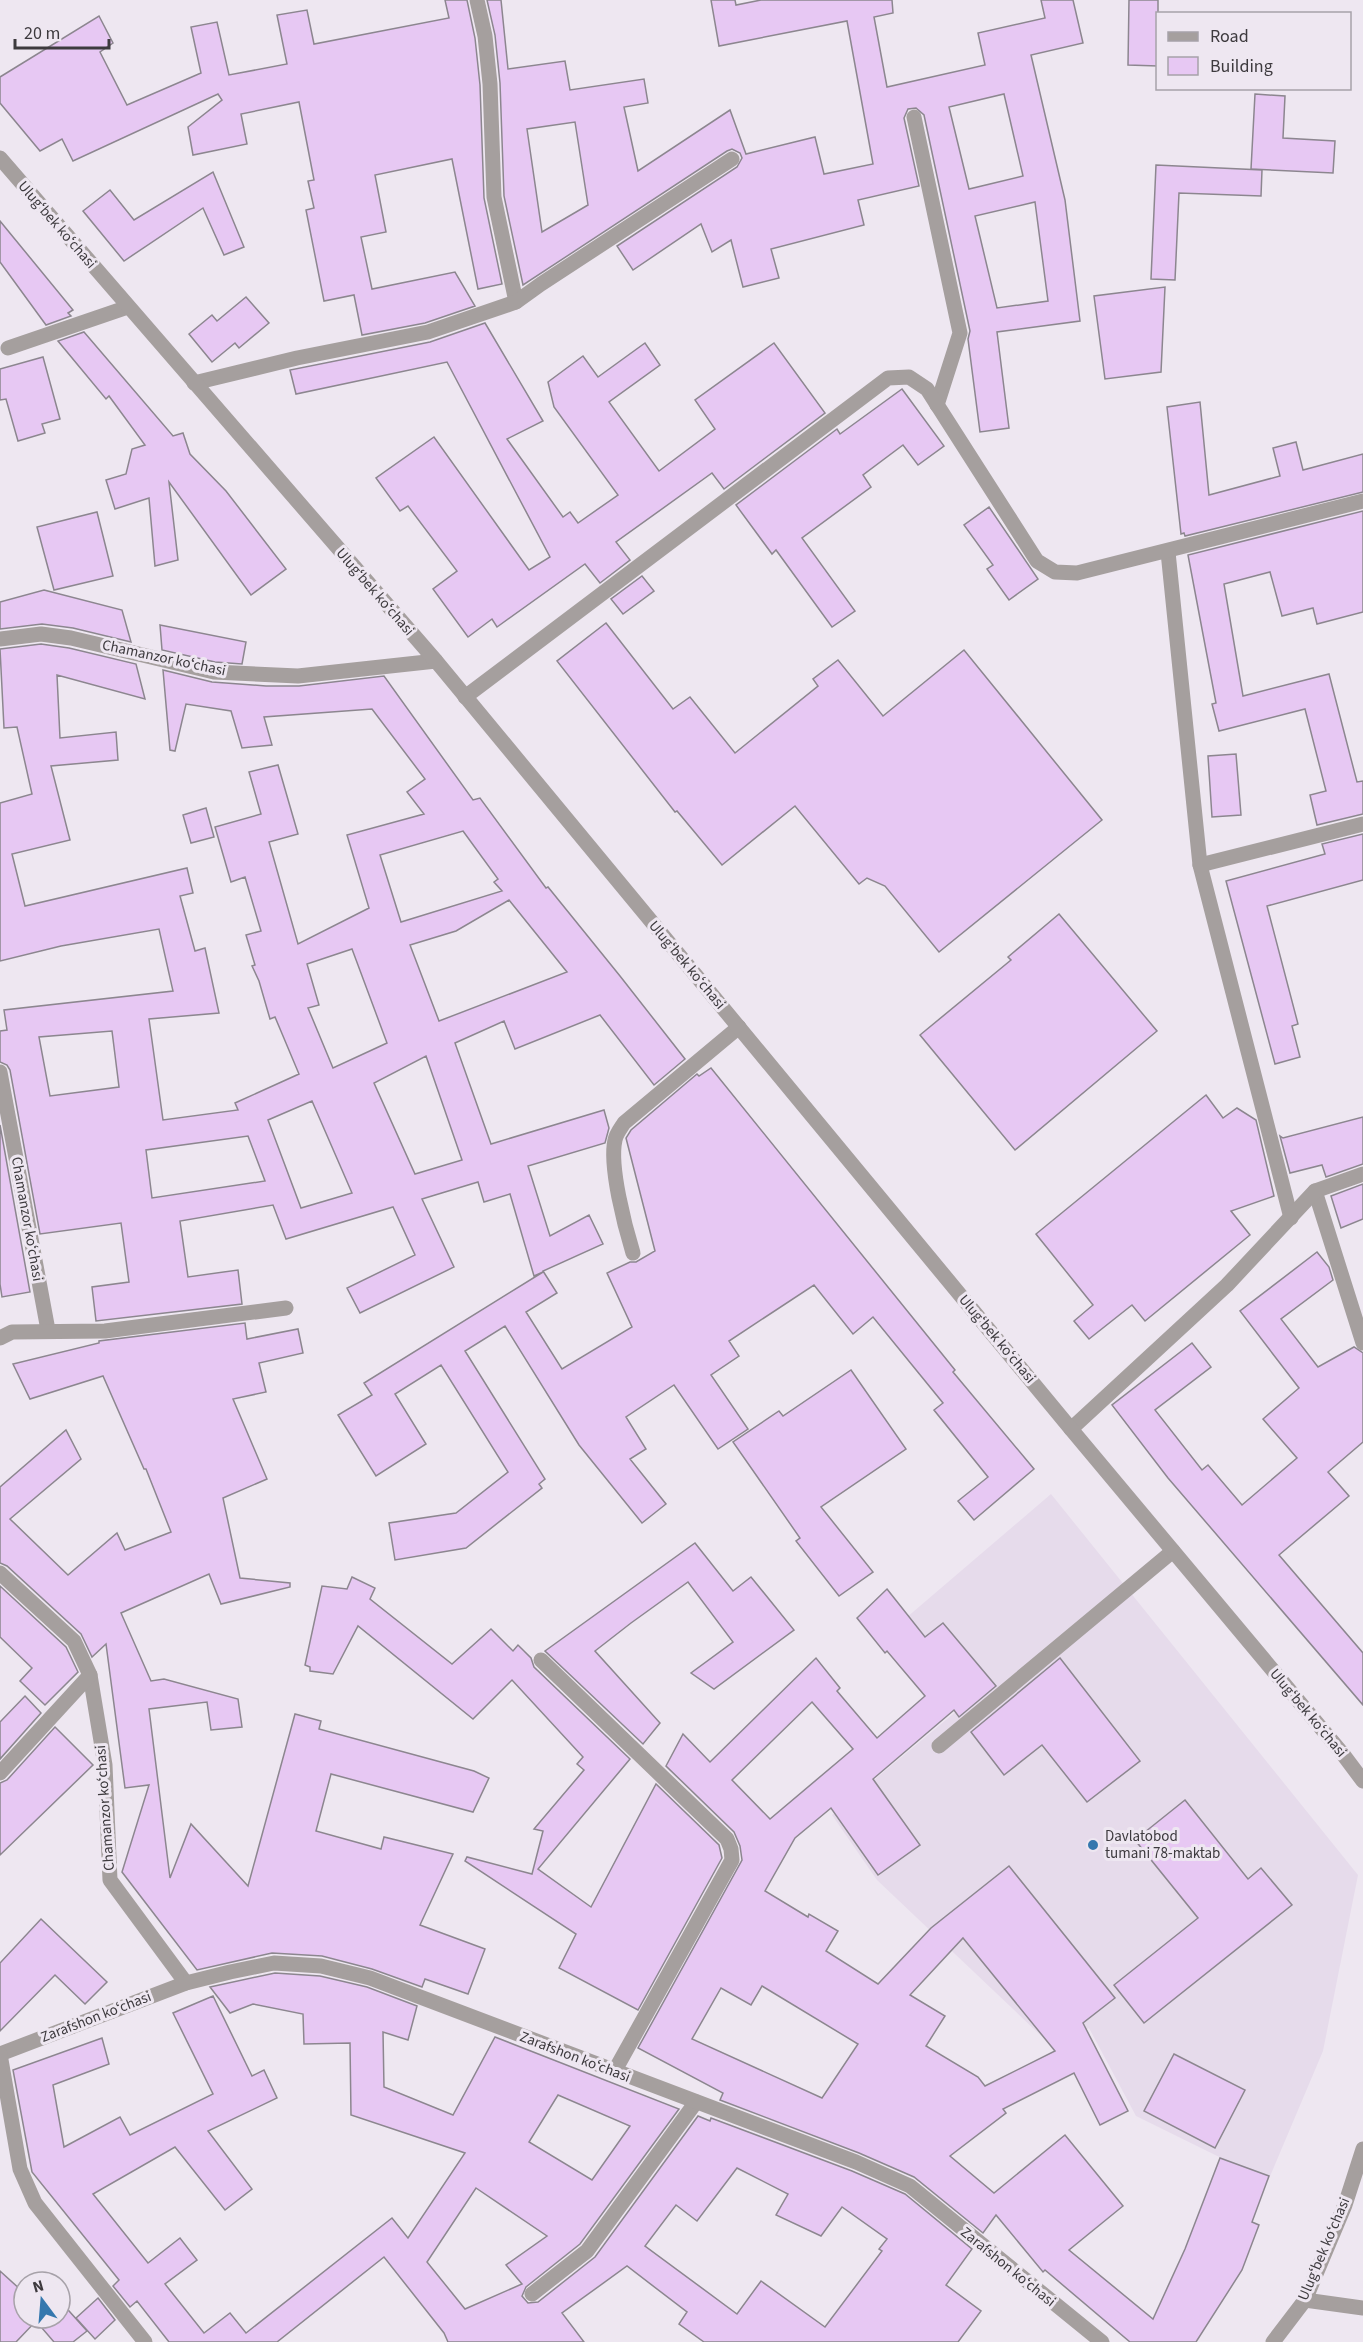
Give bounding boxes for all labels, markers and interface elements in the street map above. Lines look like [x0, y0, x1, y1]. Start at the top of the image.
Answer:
scale bar [15, 12, 110, 50]
legend [1156, 12, 1351, 90]
text: 20 m [24, 21, 60, 46]
text: Road [1210, 24, 1249, 49]
text: Building [1210, 54, 1273, 79]
street label: Ulugʻbek koʻchasi [13, 177, 101, 273]
street label: Ulugʻbek koʻchasi [331, 544, 419, 640]
street label: Chamanzor koʻchasi [100, 635, 228, 681]
street label: Ulugʻbek koʻchasi [644, 916, 730, 1014]
street label: Chamanzor koʻchasi [6, 1155, 48, 1283]
street label: Ulugʻbek koʻchasi [954, 1290, 1040, 1388]
street label: Ulugʻbek koʻchasi [1265, 1664, 1351, 1762]
street label: Chamanzor koʻchasi [90, 1744, 120, 1872]
place label: Davlatobod tumani 78-maktab [1105, 1826, 1220, 1864]
marker: Davlatobod tumani 78-maktab [1086, 1838, 1100, 1852]
street label: Zarafshon koʻchasi [38, 1986, 154, 2048]
street label: Zarafshon koʻchasi [517, 2026, 633, 2088]
street label: Ulugʻbek koʻchasi [1293, 2194, 1355, 2304]
street label: Zarafshon koʻchasi [956, 2222, 1060, 2312]
north arrow [12, 2270, 72, 2330]
text: N [30, 2275, 46, 2299]

